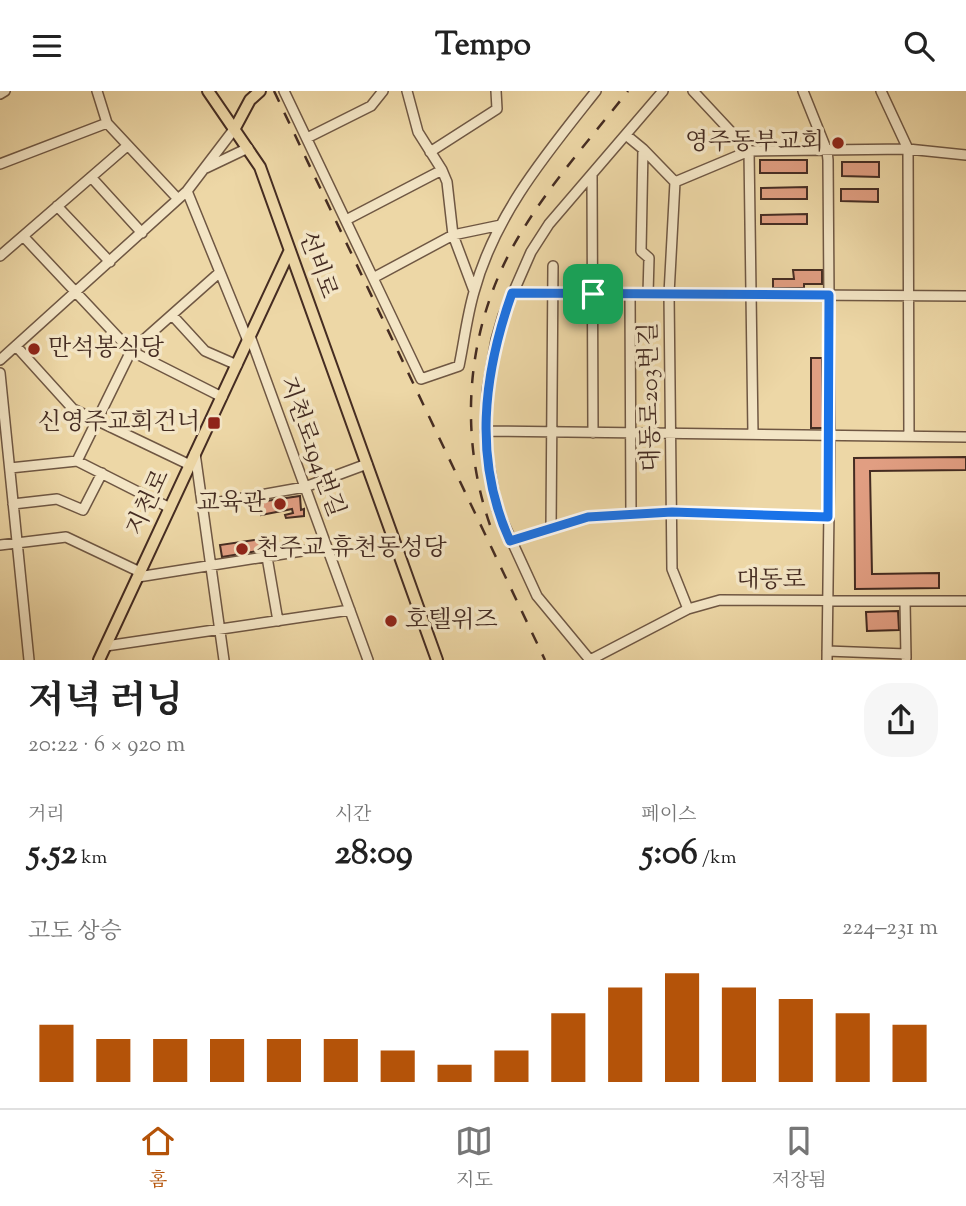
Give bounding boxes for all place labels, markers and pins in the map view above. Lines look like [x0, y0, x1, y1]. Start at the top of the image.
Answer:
place label: 영주동부교회 [685, 126, 824, 160]
marker: 영주동부교회 [830, 135, 846, 151]
pin [563, 264, 623, 324]
place label: 만석봉식당 [48, 332, 165, 366]
marker: 만석봉식당 [26, 341, 42, 357]
place label: 신영주교회건너 [38, 406, 200, 440]
marker: 신영주교회건너 [206, 415, 222, 431]
place label: 교육관 [196, 487, 266, 521]
marker: 교육관 [272, 496, 288, 512]
place label: 천주교 휴천동성당 [256, 532, 447, 566]
marker: 천주교 휴천동성당 [234, 541, 250, 557]
place label: 호텔위즈 [405, 604, 498, 638]
marker: 호텔위즈 [383, 613, 399, 629]

